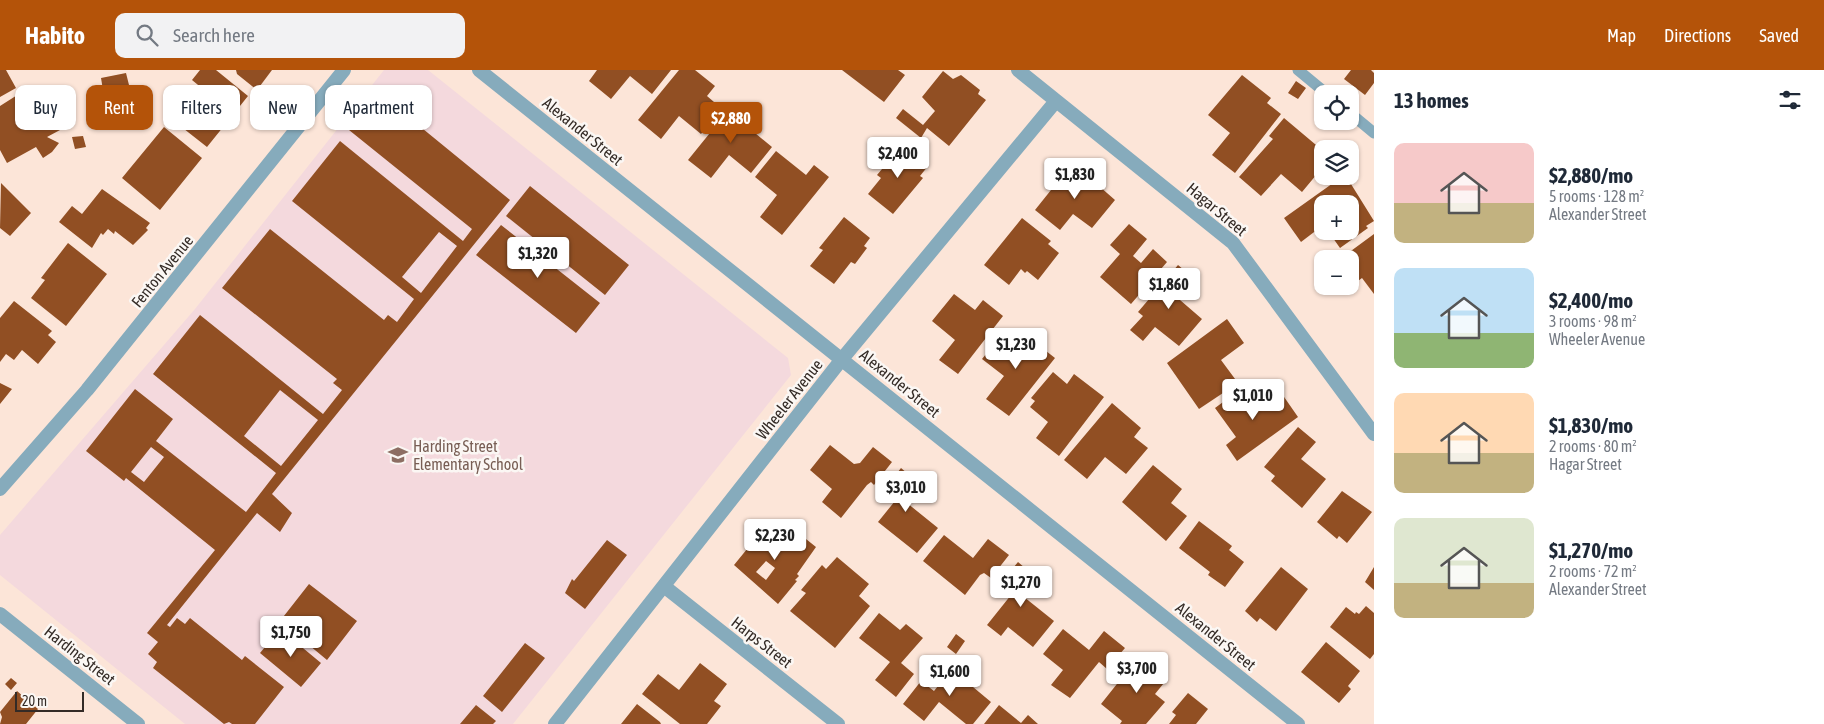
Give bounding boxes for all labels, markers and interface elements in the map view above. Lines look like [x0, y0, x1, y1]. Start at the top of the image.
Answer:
search box [115, 13, 465, 58]
icon: search [133, 21, 161, 49]
text: Habito [25, 22, 85, 49]
text: Search here [173, 24, 255, 46]
text: Map [1607, 25, 1636, 46]
text: Directions [1664, 25, 1731, 46]
text: Saved [1759, 25, 1799, 46]
chip: Buy [15, 85, 76, 130]
chip: Rent [86, 85, 153, 130]
chip: Filters [163, 85, 240, 130]
chip: New [250, 85, 315, 130]
chip: Apartment [325, 85, 432, 130]
map controls [1314, 85, 1359, 295]
button: locate [1314, 85, 1359, 130]
icon: filters [1776, 86, 1804, 114]
text: 13 homes [1394, 88, 1469, 112]
street label: Alexander Street [539, 93, 627, 169]
pin: $2,880 [690, 102, 772, 144]
text: $2,880 [711, 109, 751, 127]
pin: $2,400 [857, 136, 939, 179]
button: layers [1314, 140, 1359, 185]
text: $2,400 [878, 144, 918, 162]
pin: $1,830 [1034, 158, 1116, 200]
icon: home [1434, 163, 1494, 223]
text: $2,880/mo [1549, 163, 1633, 187]
text: $1,830 [1055, 165, 1095, 183]
street label: Hagar Street [1183, 179, 1251, 240]
text: 5 rooms · 128 m² [1549, 187, 1644, 205]
button: + [1314, 195, 1359, 240]
text: Alexander Street [1549, 205, 1647, 223]
street label: Fenton Avenue [128, 231, 196, 311]
pin: $1,320 [497, 236, 579, 279]
text: $1,320 [518, 244, 558, 262]
button: − [1314, 250, 1359, 295]
pin: $1,860 [1128, 268, 1210, 310]
text: $1,860 [1149, 275, 1189, 293]
icon: home [1434, 288, 1494, 348]
text: $2,400/mo [1549, 288, 1633, 312]
text: 3 rooms · 98 m² [1549, 312, 1637, 330]
pin: $1,230 [975, 328, 1057, 370]
text: Wheeler Avenue [1549, 330, 1645, 348]
text: $1,230 [996, 335, 1036, 353]
street label: Alexander Street [856, 345, 944, 421]
street label: Wheeler Avenue [752, 355, 826, 443]
pin: $1,010 [1212, 378, 1294, 421]
text: $1,010 [1233, 386, 1273, 404]
icon: home [1434, 413, 1494, 473]
text: $1,830/mo [1549, 413, 1633, 437]
place label: Harding Street Elementary School [413, 437, 524, 474]
text: 2 rooms · 80 m² [1549, 437, 1637, 455]
school or university icon: Harding Street Elementary School [387, 444, 409, 466]
text: Hagar Street [1549, 455, 1622, 473]
pin: $3,010 [865, 470, 947, 513]
text: $3,010 [886, 478, 926, 496]
pin: $2,230 [734, 518, 816, 561]
text: $2,230 [755, 526, 795, 544]
icon: home [1434, 538, 1494, 598]
text: $1,270/mo [1549, 538, 1633, 562]
text: 2 rooms · 72 m² [1549, 562, 1637, 580]
pin: $1,270 [980, 566, 1062, 608]
text: $1,270 [1001, 573, 1041, 591]
text: Alexander Street [1549, 580, 1647, 598]
street label: Alexander Street [1172, 598, 1260, 674]
street label: Harps Street [727, 613, 796, 672]
pin: $1,750 [250, 616, 332, 658]
street label: Harding Street [40, 622, 119, 689]
text: $1,750 [271, 623, 311, 641]
pin: $3,700 [1096, 652, 1178, 694]
pin: $1,600 [909, 654, 991, 697]
text: $3,700 [1117, 659, 1157, 677]
text: $1,600 [930, 662, 970, 680]
scale bar [15, 689, 84, 712]
text: 20 m [22, 693, 47, 709]

